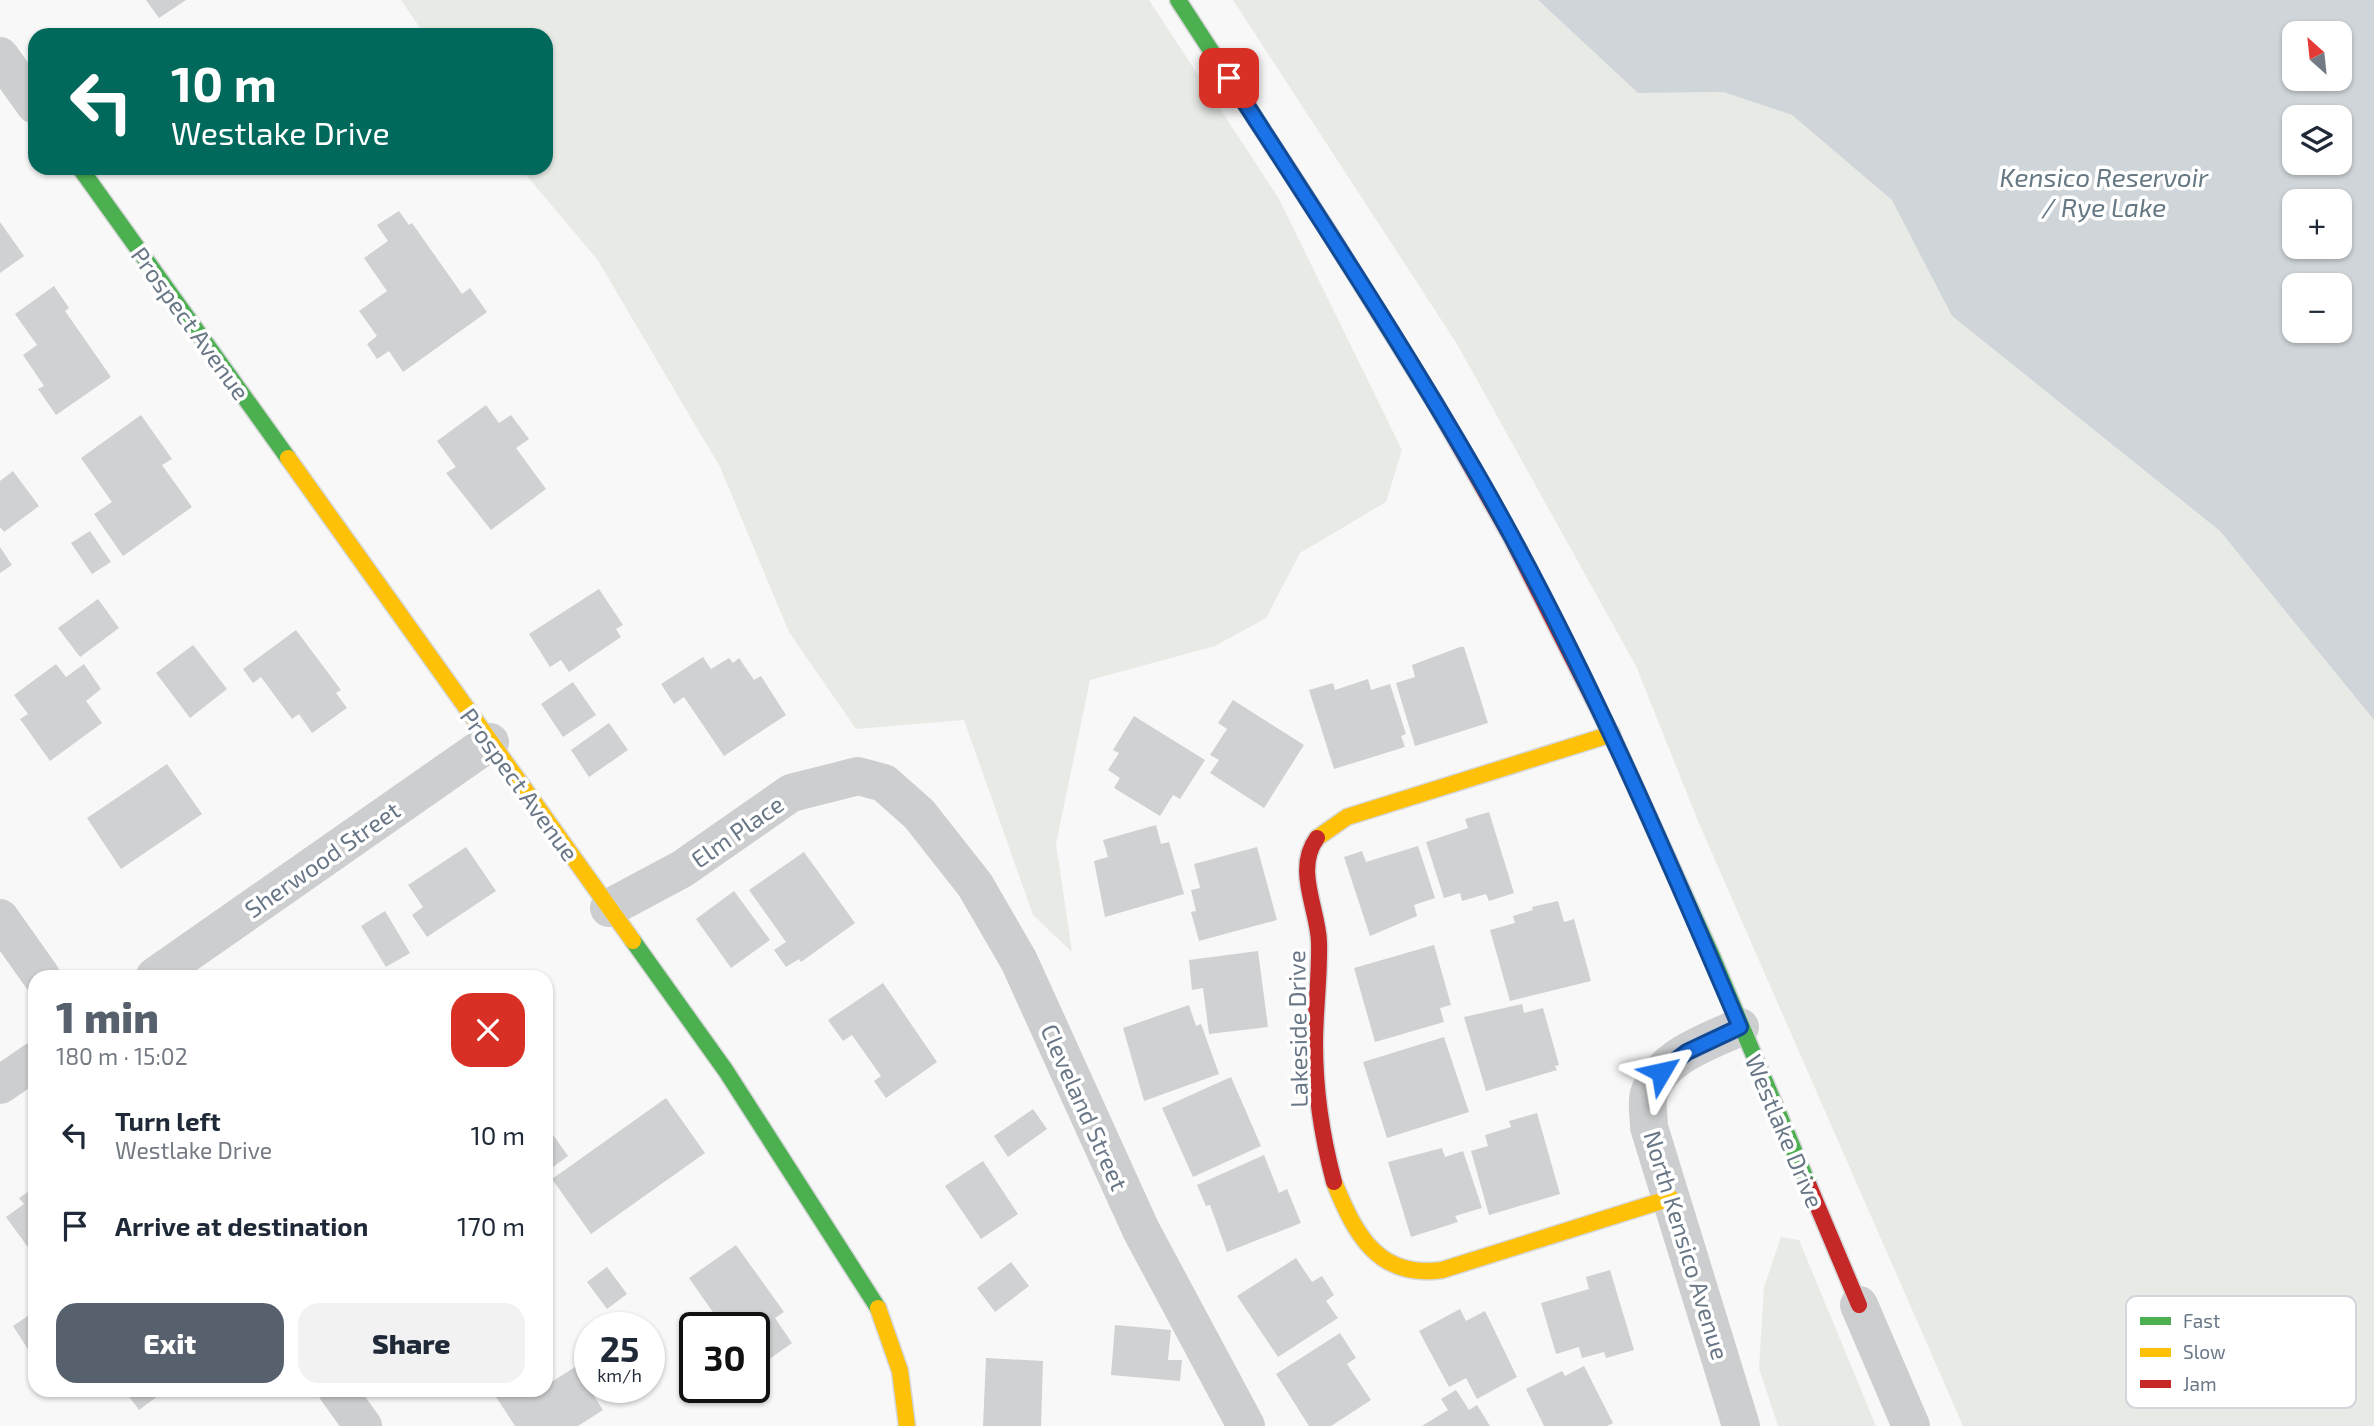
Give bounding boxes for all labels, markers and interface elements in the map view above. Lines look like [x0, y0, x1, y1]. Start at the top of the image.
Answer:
north arrow [2282, 21, 2352, 91]
map controls [2282, 21, 2352, 343]
pin [1199, 48, 1259, 108]
text: 10 m [171, 53, 277, 112]
icon: left [56, 56, 147, 147]
icon: arrive [1210, 59, 1248, 97]
button: layers [2282, 105, 2352, 175]
text: Westlake Drive [171, 113, 390, 151]
water label: Kensico Reservoir / Rye Lake [2000, 161, 2209, 223]
button: + [2282, 189, 2352, 259]
street label: Prospect Avenue [126, 241, 256, 405]
button: − [2282, 273, 2352, 343]
street label: Prospect Avenue [455, 702, 585, 866]
street label: Elm Place [685, 789, 789, 873]
street label: Sherwood Street [239, 795, 405, 923]
street label: Lakeside Drive [1281, 950, 1313, 1108]
text: 1 min [56, 991, 159, 1041]
button: close [451, 993, 525, 1067]
street label: Cleveland Street [1035, 1019, 1135, 1195]
position arrow [1624, 1035, 1698, 1109]
text: 180 m · 15:02 [56, 1042, 188, 1070]
street label: Westlake Drive [1740, 1050, 1830, 1212]
text: Turn left [115, 1105, 221, 1136]
icon: left [56, 1116, 94, 1154]
text: 10 m [470, 1119, 525, 1150]
street label: North Kensico Avenue [1638, 1127, 1736, 1363]
text: Westlake Drive [115, 1136, 272, 1164]
icon: arrive [56, 1207, 94, 1245]
text: Arrive at destination [115, 1210, 368, 1241]
text: 170 m [457, 1210, 525, 1241]
legend [2126, 1296, 2356, 1408]
button: Exit [56, 1303, 284, 1383]
button: Share [298, 1303, 525, 1383]
text: Fast [2183, 1309, 2220, 1332]
speed limit sign: 30 [679, 1312, 770, 1403]
text: 25 [600, 1327, 639, 1369]
text: Slow [2183, 1340, 2226, 1363]
text: km/h [597, 1364, 642, 1386]
text: Jam [2183, 1372, 2217, 1395]

